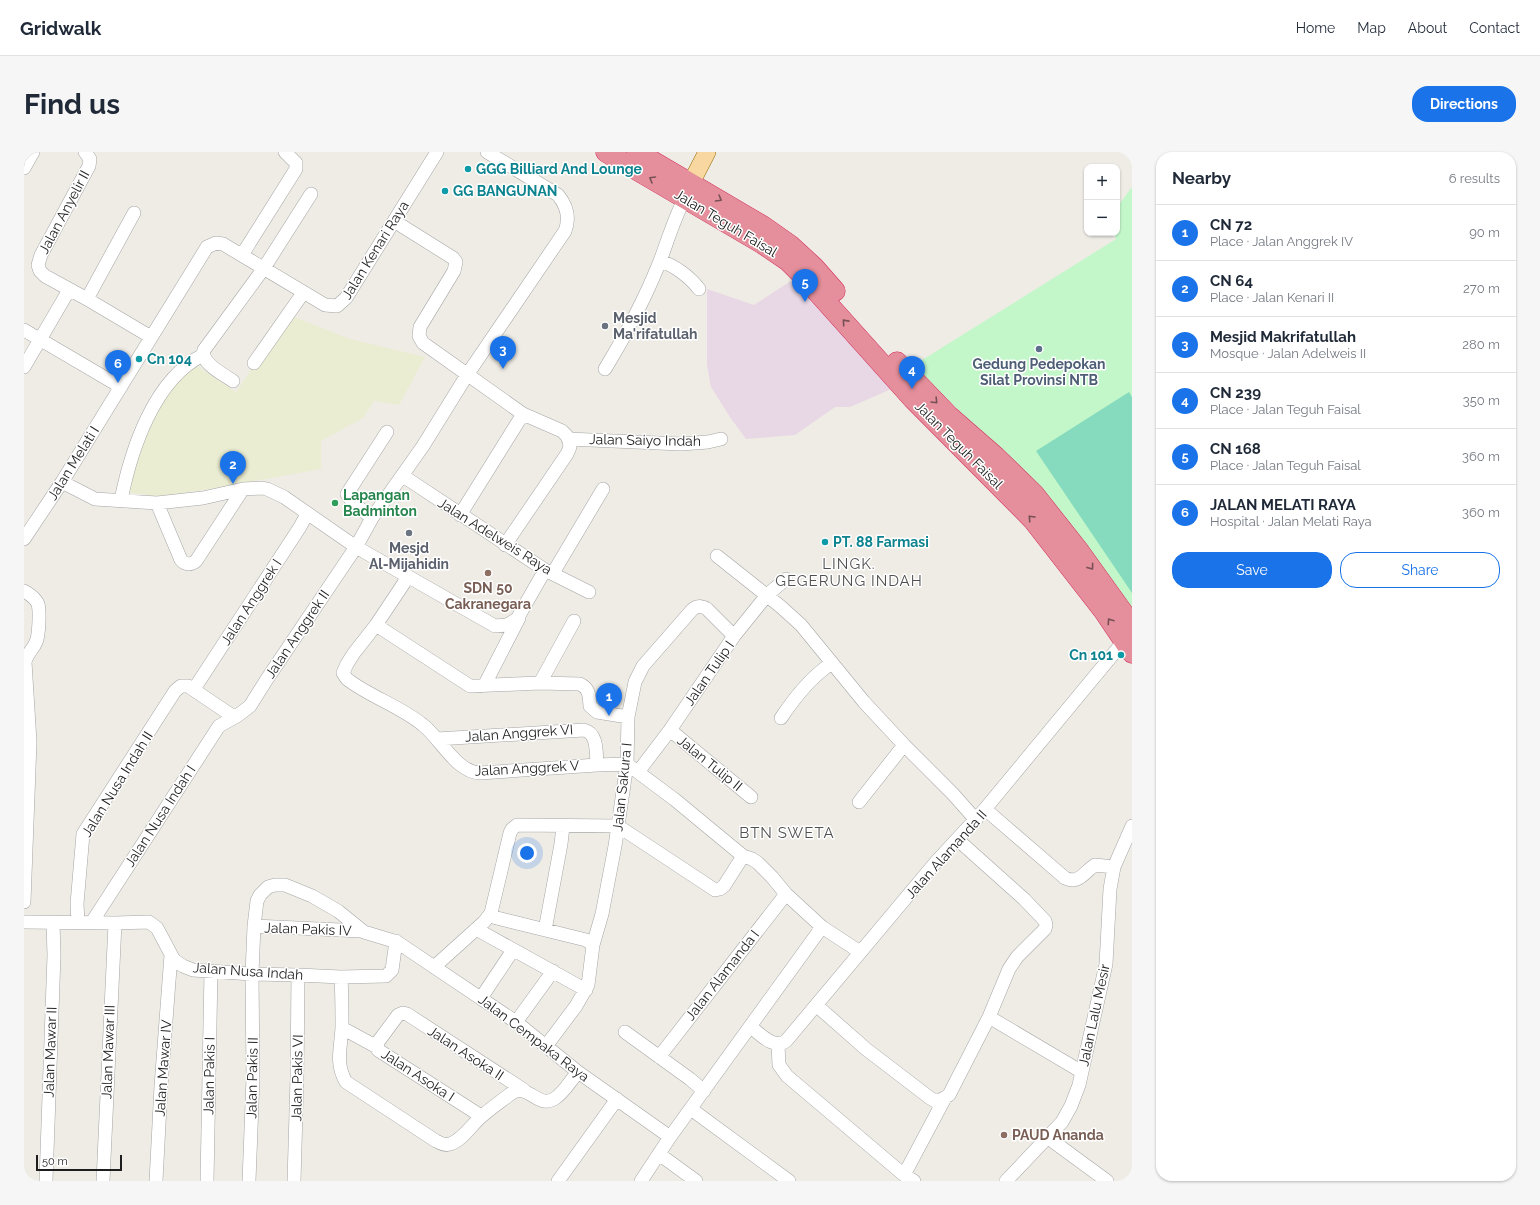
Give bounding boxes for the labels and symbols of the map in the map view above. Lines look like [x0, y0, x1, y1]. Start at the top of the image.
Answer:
place label: GGG Billiard And Lounge [476, 161, 643, 177]
marker: GGG Billiard And Lounge [463, 164, 473, 174]
street label: Jalan Anyelir II [35, 168, 93, 256]
one-way arrow [649, 177, 656, 184]
place label: GG BANGUNAN [453, 183, 557, 199]
marker: GG BANGUNAN [440, 186, 450, 196]
street label: Jalan Teguh Faisal [672, 186, 780, 260]
one-way arrow [715, 195, 722, 202]
street label: Jalan Kenari Raya [338, 198, 412, 302]
pin: 5 [792, 269, 818, 302]
place label: Mesjid Ma'rifatullah [613, 310, 698, 342]
one-way arrow [842, 319, 850, 327]
marker: Mesjid Ma'rifatullah [600, 321, 610, 331]
pin: 3 [490, 336, 516, 369]
marker: Gedung Pedepokan Silat Provinsi NTB [1034, 344, 1044, 354]
pin: 6 [105, 350, 131, 383]
place label: Cn 104 [147, 351, 192, 367]
marker: Cn 104 [134, 354, 144, 364]
pin: 4 [899, 356, 925, 389]
place label: Gedung Pedepokan Silat Provinsi NTB [973, 356, 1105, 388]
one-way arrow [930, 396, 938, 404]
street label: Jalan Teguh Faisal [912, 398, 1006, 492]
street label: Jalan Melati I [44, 423, 102, 503]
street label: Jalan Saiyo Indah [589, 431, 701, 449]
pin: 2 [220, 451, 246, 484]
place label: Lapangan Badminton [343, 487, 417, 519]
street label: Jalan Adelweis Raya [435, 495, 555, 577]
marker: Lapangan Badminton [330, 498, 340, 508]
one-way arrow [1028, 515, 1035, 523]
marker: Mesjd Al-Mijahidin [404, 528, 414, 538]
place label: PT. 88 Farmasi [833, 534, 929, 550]
marker: PT. 88 Farmasi [820, 537, 830, 547]
place label: Mesjd Al-Mijahidin [369, 540, 449, 572]
district label: LINGK. GEGERUNG INDAH [775, 555, 923, 590]
street label: Jalan Anggrek I [217, 556, 285, 648]
one-way arrow [1086, 563, 1094, 570]
marker: SDN 50 Cakranegara [483, 568, 493, 578]
place label: SDN 50 Cakranegara [445, 580, 531, 612]
street label: Jalan Anggrek II [262, 587, 332, 681]
one-way arrow [1107, 618, 1115, 625]
street label: Jalan Tulip I [681, 638, 737, 708]
place label: Cn 101 [1069, 647, 1113, 663]
marker: Cn 101 [1116, 650, 1126, 660]
pin: 1 [596, 683, 622, 716]
street label: Jalan Anggrek VI [464, 721, 574, 745]
street label: Jalan Nusa Indah II [78, 728, 156, 840]
street label: Jalan Tulip II [674, 732, 746, 794]
street label: Jalan Sakura I [609, 742, 635, 832]
street label: Jalan Anggrek V [474, 757, 580, 779]
street label: Jalan Nusa Indah I [121, 762, 199, 870]
street label: Jalan Alamanda II [902, 807, 990, 901]
district label: BTN SWETA [739, 824, 835, 842]
your location [517, 843, 537, 863]
street label: Jalan Pakis IV [264, 919, 352, 939]
street label: Jalan Alamanda I [682, 927, 762, 1023]
street label: Jalan Nusa Indah [192, 959, 304, 983]
street label: Jalan Lalu Mesir [1075, 962, 1113, 1068]
street label: Jalan Cempaka Raya [476, 991, 592, 1085]
street label: Jalan Mawar III [98, 1005, 118, 1099]
street label: Jalan Mawar II [40, 1006, 60, 1098]
street label: Jalan Mawar IV [152, 1019, 174, 1117]
street label: Jalan Asoka II [425, 1023, 507, 1083]
street label: Jalan Pakis VI [288, 1034, 306, 1122]
street label: Jalan Pakis I [200, 1037, 218, 1115]
street label: Jalan Pakis II [243, 1037, 261, 1119]
street label: Jalan Asoka I [379, 1046, 457, 1104]
place label: PAUD Ananda [1012, 1127, 1104, 1143]
marker: PAUD Ananda [999, 1130, 1009, 1140]
scale bar [36, 1153, 122, 1172]

